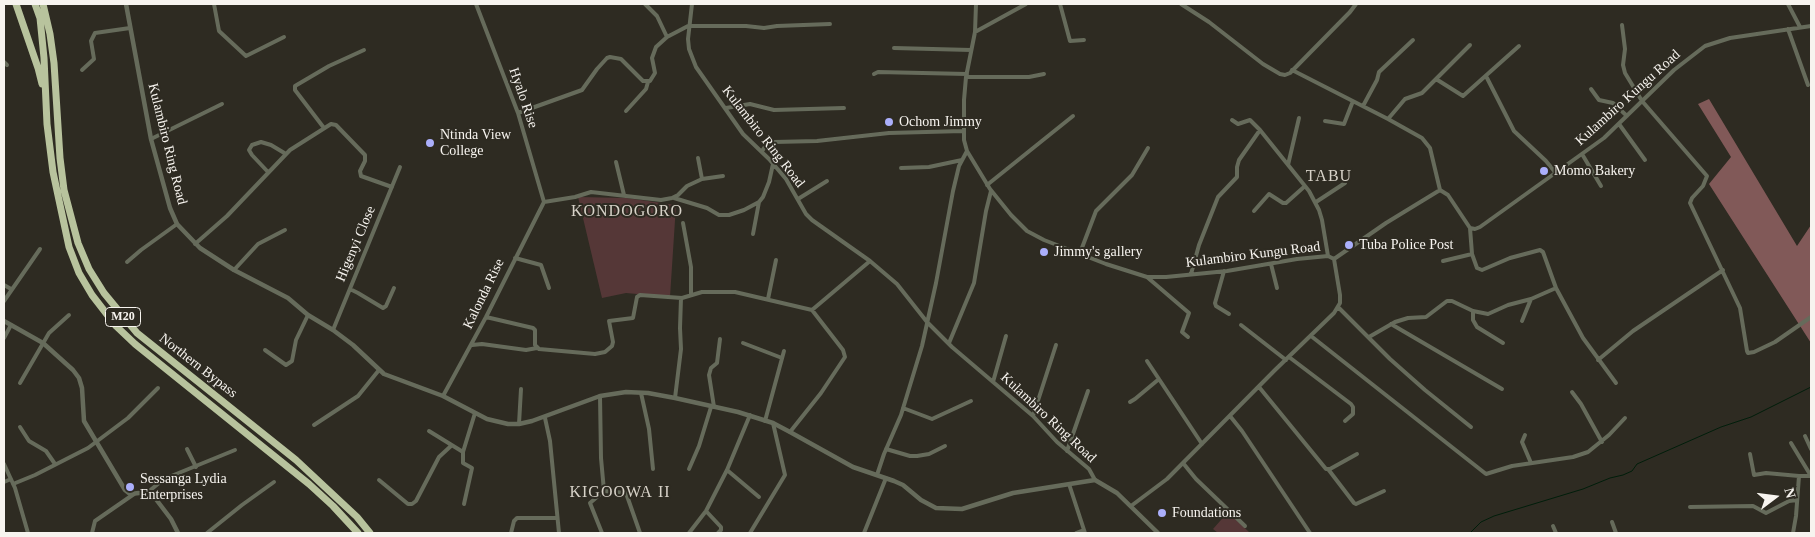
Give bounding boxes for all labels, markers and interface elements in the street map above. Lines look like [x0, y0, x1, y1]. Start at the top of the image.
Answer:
street label: Kulambiro Kungu Road [1572, 46, 1684, 150]
street label: Hyalo Rise [505, 66, 541, 130]
street label: Kulambiro Ring Road [144, 82, 190, 206]
street label: Kulambiro Ring Road [718, 83, 808, 191]
place label: Ochom Jimmy [899, 114, 982, 130]
marker: Ochom Jimmy [883, 116, 895, 128]
place label: Ntinda View College [440, 127, 511, 160]
marker: Ntinda View College [424, 137, 436, 149]
place label: Momo Bakery [1554, 163, 1635, 179]
marker: Momo Bakery [1538, 165, 1550, 177]
district label: TABU [1305, 167, 1353, 187]
district label: KONDOGORO [570, 202, 684, 222]
street label: Higenyi Close [333, 204, 379, 284]
place label: Tuba Police Post [1359, 237, 1453, 253]
street label: Kulambiro Kungu Road [1185, 238, 1321, 272]
marker: Tuba Police Post [1343, 239, 1355, 251]
place label: Jimmy's gallery [1054, 244, 1142, 260]
marker: Jimmy's gallery [1038, 246, 1050, 258]
street label: Kalonda Rise [460, 256, 508, 332]
road number: M20 [106, 308, 140, 326]
street label: Northern Bypass [156, 330, 240, 402]
street label: Kulambiro Ring Road [997, 369, 1099, 467]
place label: Sessanga Lydia Enterprises [140, 471, 227, 504]
north arrow [1750, 472, 1800, 522]
marker: Sessanga Lydia Enterprises [124, 481, 136, 493]
district label: KIGOOWA II [568, 483, 672, 503]
text: N [1781, 486, 1799, 500]
place label: Foundations [1172, 505, 1241, 521]
marker: Foundations [1156, 507, 1168, 519]

